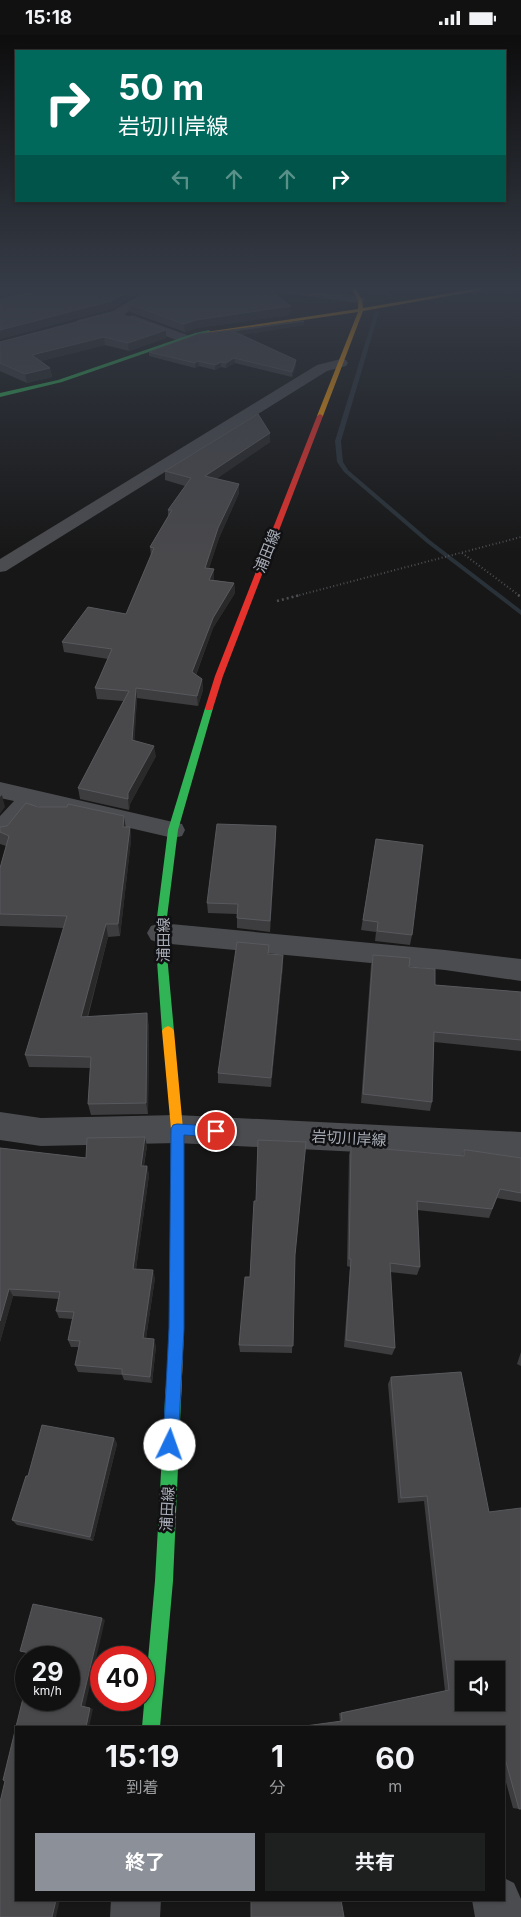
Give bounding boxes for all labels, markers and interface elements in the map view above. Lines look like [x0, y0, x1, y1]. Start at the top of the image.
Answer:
text: 15:18 [25, 6, 72, 29]
text: 50 m [118, 66, 204, 108]
icon: right [35, 70, 100, 135]
text: 岩切川岸線 [118, 113, 228, 139]
icon: left [167, 165, 195, 193]
icon: ahead [220, 165, 248, 193]
icon: ahead [273, 165, 301, 193]
icon: right [326, 165, 354, 193]
street label: 浦田線 [250, 527, 284, 575]
street label: 浦田線 [154, 917, 173, 963]
pin [195, 1110, 237, 1152]
icon: arrive [202, 1117, 230, 1145]
street label: 岩切川岸線 [311, 1127, 387, 1149]
position arrow [143, 1418, 195, 1470]
street label: 浦田線 [156, 1486, 178, 1532]
speed limit sign: 40 [90, 1646, 155, 1711]
text: 29 [32, 1657, 63, 1687]
map controls [455, 1661, 505, 1711]
button: sound [455, 1661, 505, 1711]
text: km/h [33, 1683, 62, 1698]
text: 15:19 [105, 1738, 179, 1774]
text: 1 [271, 1738, 284, 1774]
text: 60 [375, 1740, 415, 1776]
text: m [388, 1776, 402, 1796]
text: 到着 [126, 1777, 158, 1797]
text: 分 [269, 1777, 285, 1797]
button: 終了 [35, 1833, 255, 1891]
button: 共有 [265, 1833, 485, 1891]

